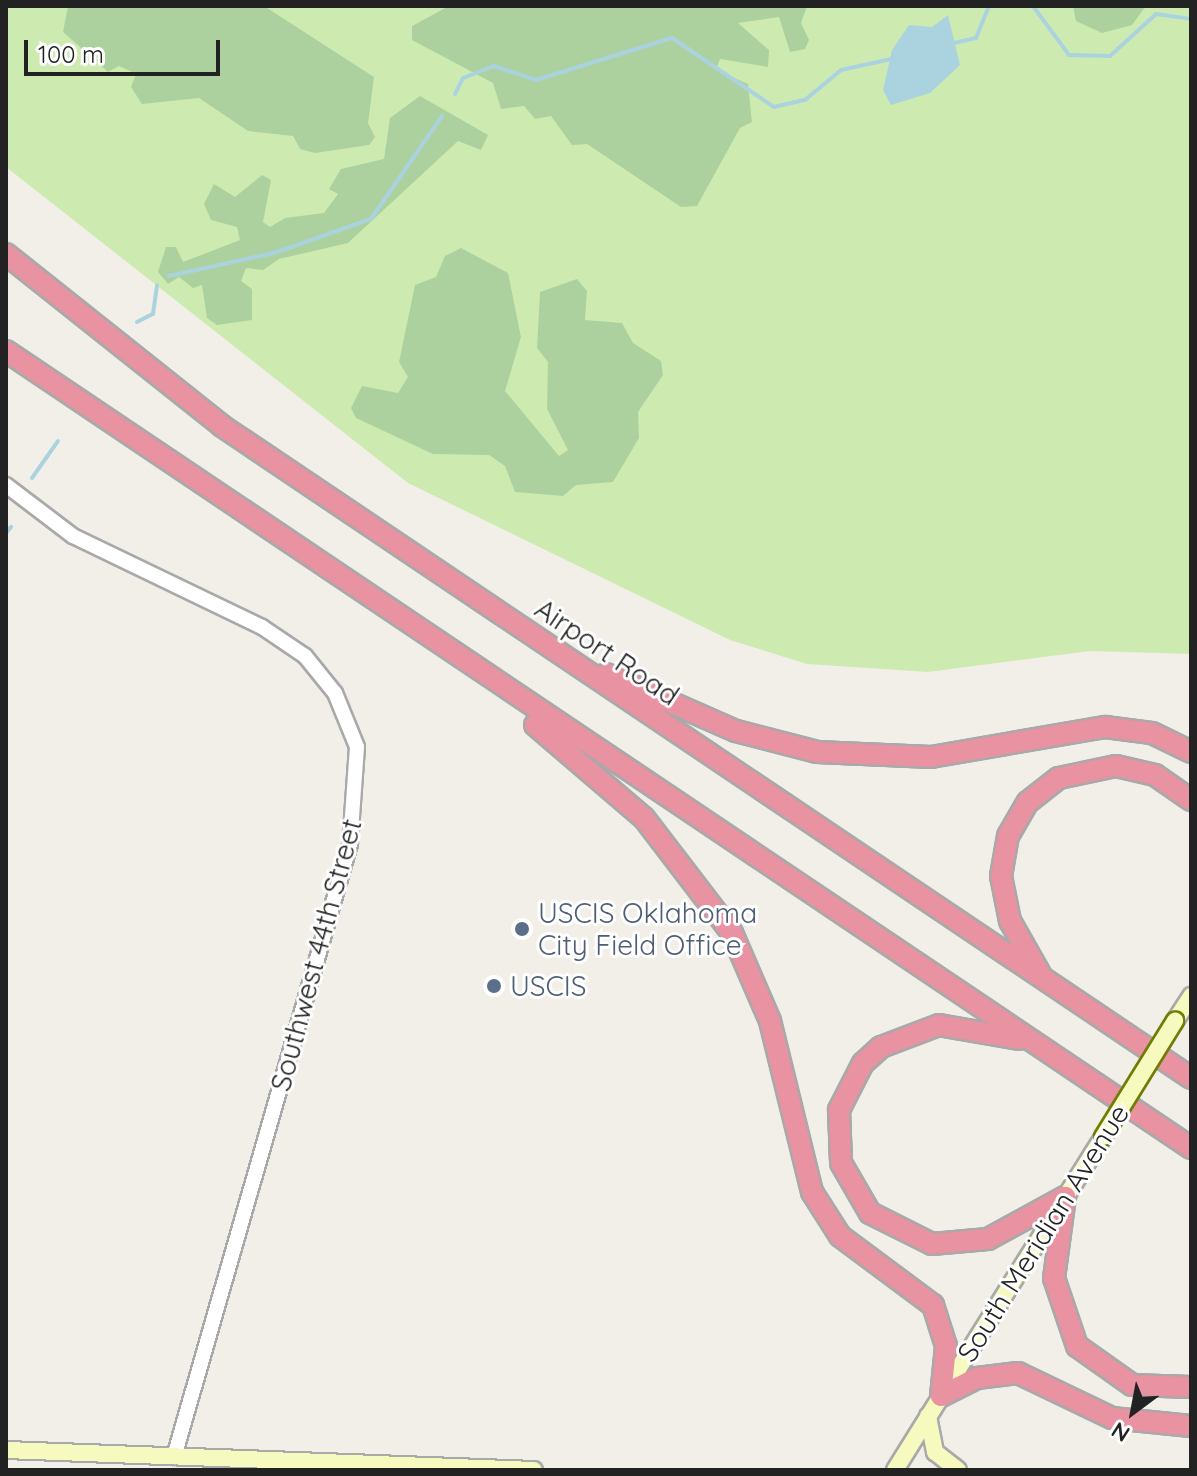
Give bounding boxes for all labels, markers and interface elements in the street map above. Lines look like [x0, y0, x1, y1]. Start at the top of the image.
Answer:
scale bar [28, 24, 224, 74]
text: 100 m [38, 39, 104, 69]
street label: Airport Road [529, 592, 685, 712]
street label: Southwest 44th Street [264, 815, 368, 1095]
place label: USCIS Oklahoma City Field Office [538, 896, 757, 962]
marker: USCIS Oklahoma City Field Office [513, 920, 531, 938]
place label: USCIS [510, 969, 586, 1003]
marker: USCIS [485, 977, 503, 995]
street label: South Meridian Avenue [950, 1098, 1136, 1368]
north arrow [1093, 1372, 1173, 1452]
text: N [1106, 1416, 1135, 1449]

